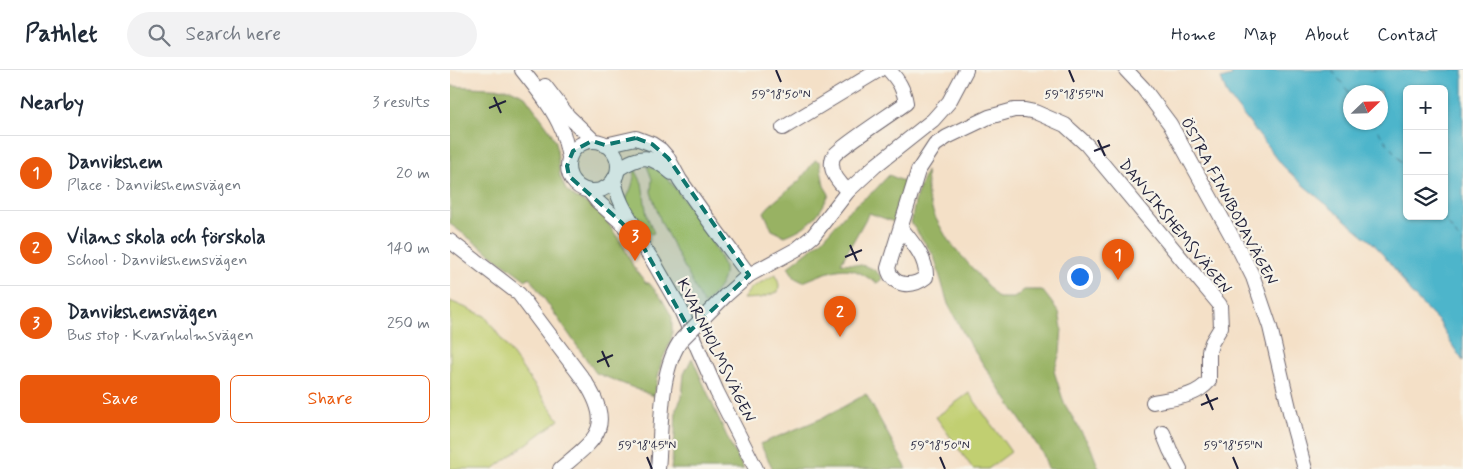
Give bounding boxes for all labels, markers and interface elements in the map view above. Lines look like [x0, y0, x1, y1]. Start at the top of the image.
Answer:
search box [127, 12, 477, 57]
text: Pathlet [25, 19, 97, 50]
icon: search [145, 21, 173, 49]
text: Search here [185, 22, 281, 47]
text: Home [1171, 23, 1216, 47]
text: Map [1244, 23, 1277, 47]
text: About [1305, 23, 1349, 47]
text: Contact [1377, 23, 1438, 47]
north arrow [1343, 85, 1388, 130]
map controls [1403, 85, 1448, 220]
button: + [1403, 85, 1448, 130]
text: 59°18'50"N [751, 87, 811, 103]
text: 59°18'55"N [1045, 87, 1103, 103]
text: Nearby [20, 89, 84, 117]
text: 3 results [372, 92, 430, 113]
street label: ÖSTRA FINNBODAVÄGEN [1175, 114, 1282, 289]
button: − [1403, 130, 1448, 175]
text: Danvikshem [67, 150, 163, 175]
street label: DANVIKSHEMSVÄGEN [1114, 155, 1236, 299]
text: 1 [32, 163, 40, 184]
text: 20 m [396, 163, 430, 184]
text: Place · Danvikshemsvägen [67, 175, 241, 196]
button: layers [1403, 175, 1448, 220]
pin: 3 [619, 220, 651, 261]
text: Vilans skola och förskola [67, 225, 265, 250]
text: 2 [32, 238, 40, 259]
text: 140 m [386, 238, 430, 259]
pin: 1 [1102, 239, 1134, 280]
text: School · Danvikshemsvägen [67, 250, 247, 271]
your location [1067, 264, 1093, 290]
street label: KVARNHOLMSVÄGEN [672, 275, 760, 426]
pin: 2 [824, 296, 856, 337]
text: Danvikshemsvägen [67, 300, 217, 325]
text: 3 [32, 313, 40, 334]
text: 250 m [387, 313, 430, 334]
text: Bus stop · Kvarnholmsvägen [67, 325, 254, 346]
button: Save [20, 375, 220, 423]
button: Share [230, 375, 430, 423]
text: 59°18'45"N [618, 438, 676, 454]
text: 59°18'50"N [910, 438, 970, 454]
text: 59°18'55"N [1204, 438, 1262, 454]

